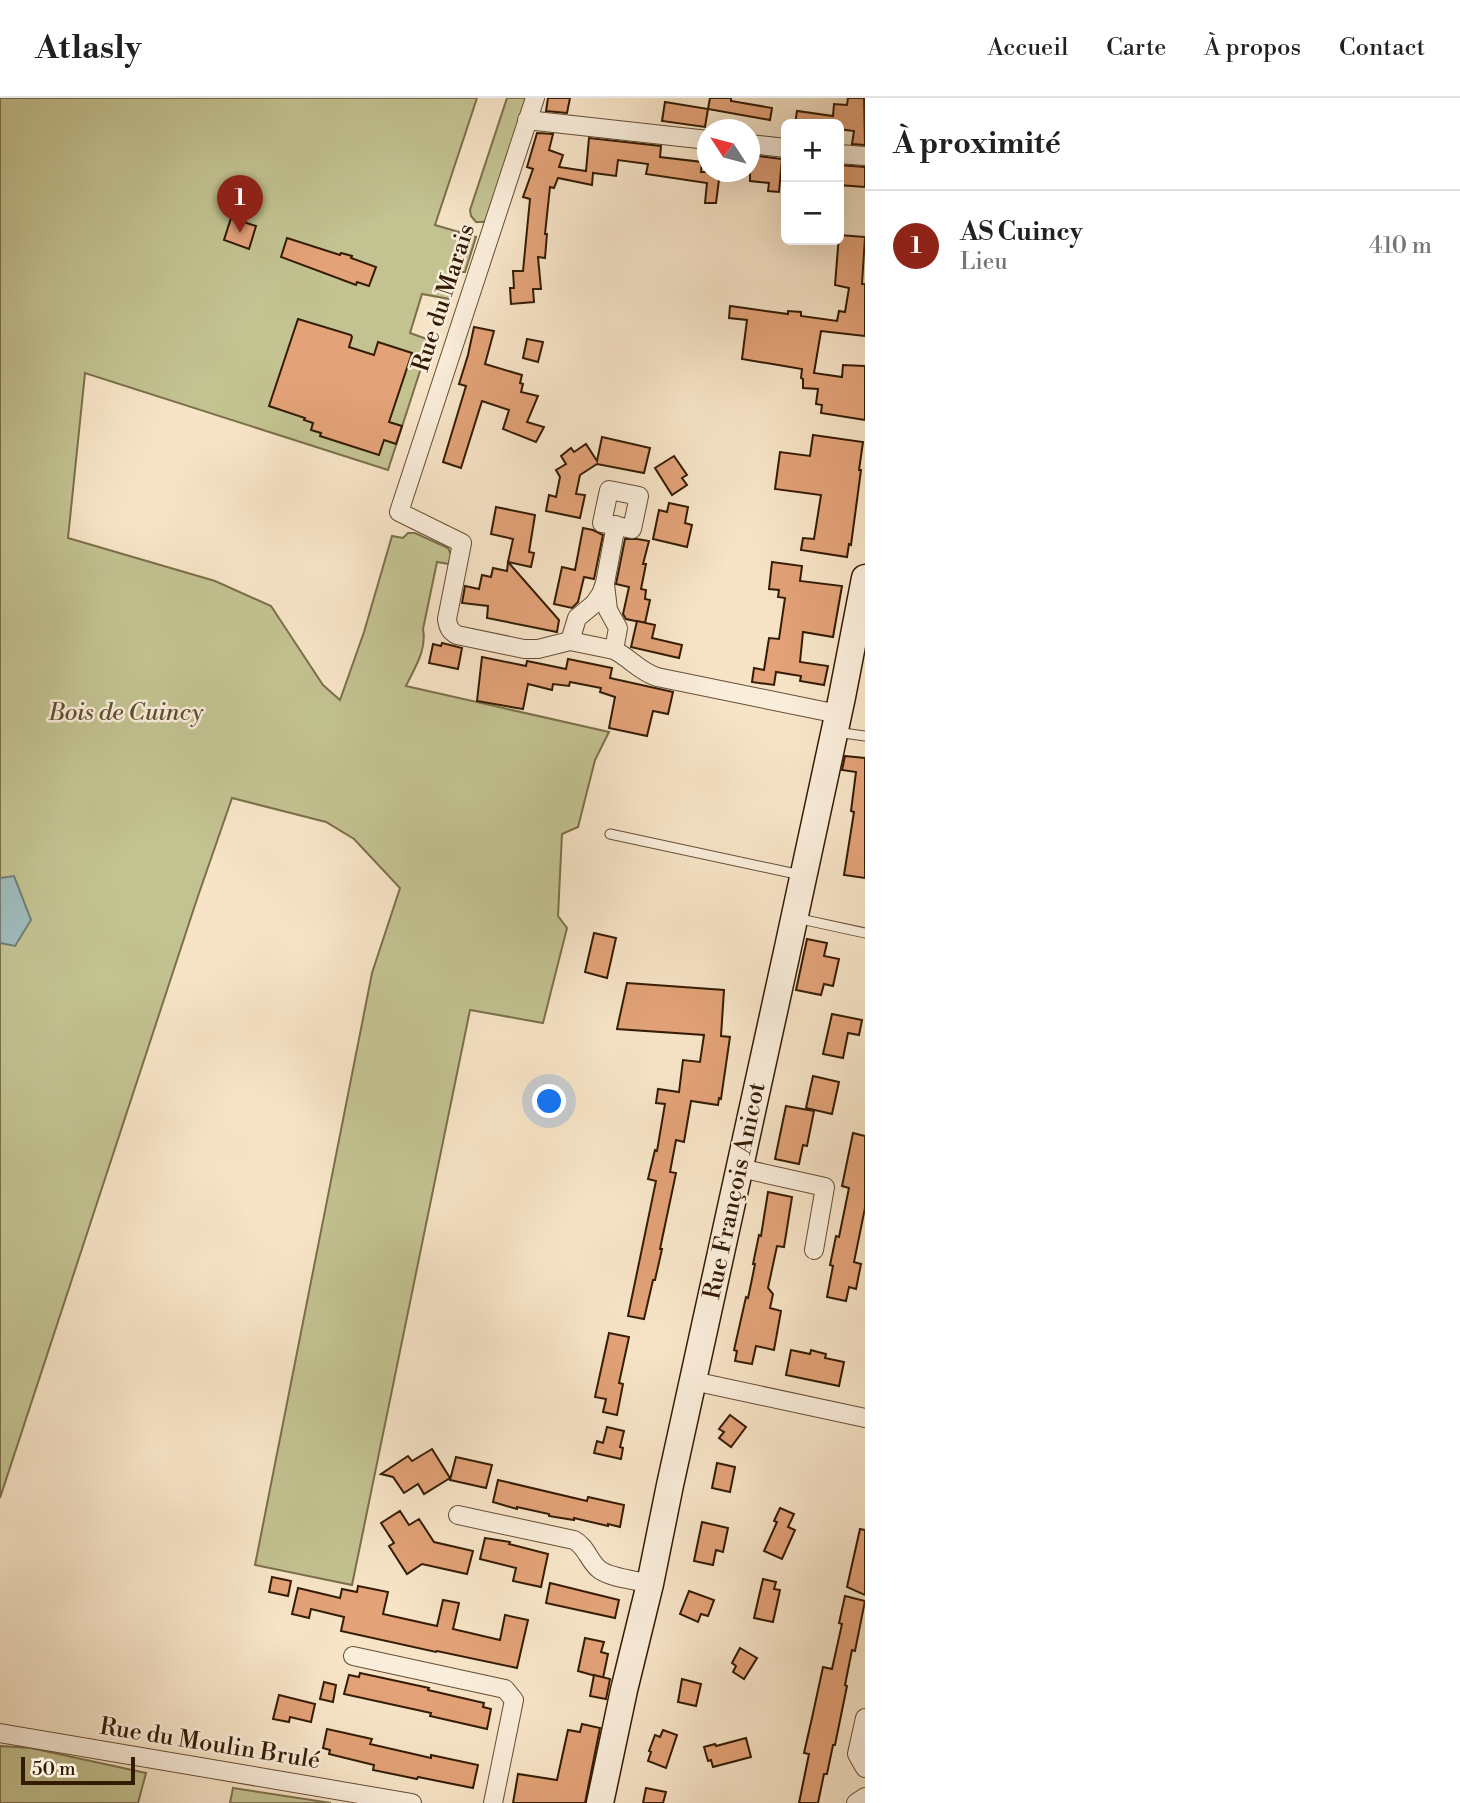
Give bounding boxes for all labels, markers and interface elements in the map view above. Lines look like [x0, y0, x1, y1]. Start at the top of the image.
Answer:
text: Atlasly [35, 28, 141, 69]
text: Accueil [987, 33, 1068, 63]
text: Carte [1106, 33, 1166, 63]
text: À propos [1204, 33, 1301, 63]
text: Contact [1339, 33, 1425, 63]
north arrow [697, 119, 760, 182]
map controls [781, 119, 844, 245]
button: + [781, 119, 844, 182]
text: À proximité [893, 125, 1061, 163]
pin: 1 [217, 175, 263, 233]
button: − [781, 182, 844, 245]
text: AS Cuincy [960, 216, 1083, 248]
street label: Rue du Marais [406, 220, 482, 376]
text: 1 [910, 232, 922, 260]
text: 410 m [1369, 232, 1432, 260]
text: Lieu [960, 248, 1008, 276]
park label: Bois de Cuincy [48, 698, 204, 728]
street label: Rue François Anicot [697, 1079, 773, 1302]
your location [532, 1084, 566, 1118]
street label: Rue du Moulin Brulé [97, 1712, 323, 1776]
scale bar [21, 1754, 135, 1786]
text: 50 m [32, 1757, 76, 1781]

